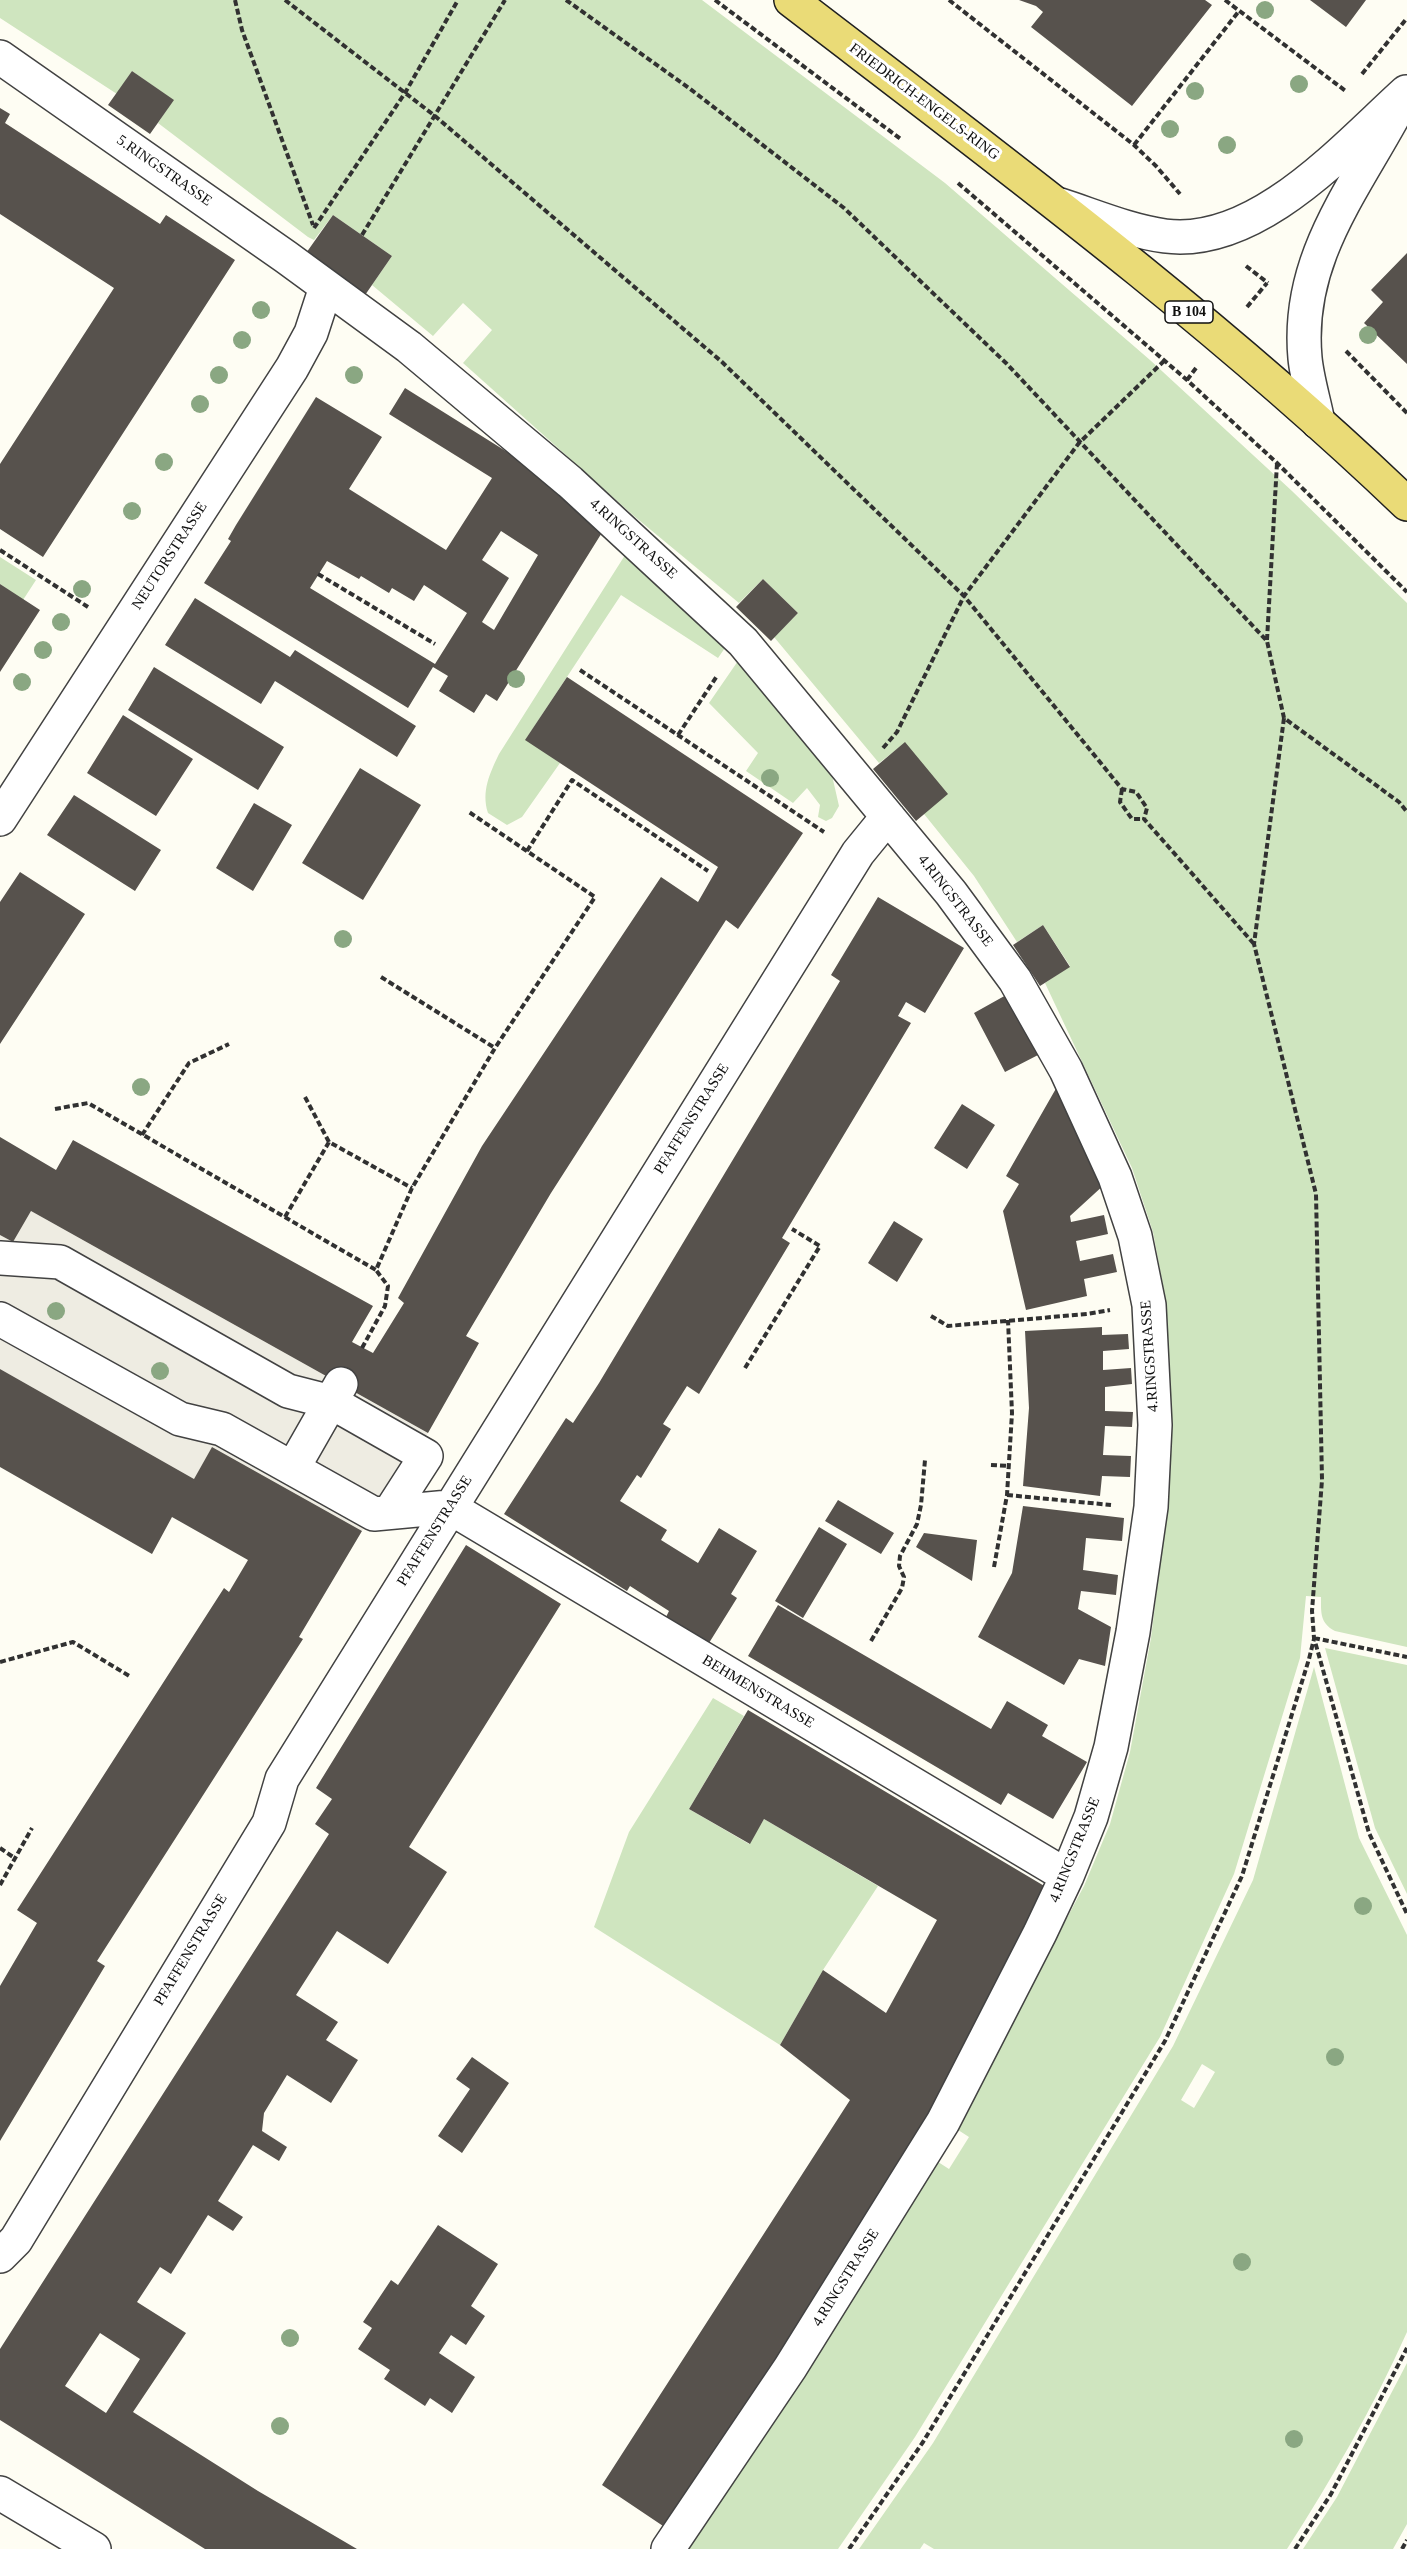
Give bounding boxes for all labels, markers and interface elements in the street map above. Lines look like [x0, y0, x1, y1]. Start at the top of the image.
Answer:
street label: FRIEDRICH-ENGELS-RING [845, 40, 1003, 164]
street label: 5.RINGSTRASSE [113, 131, 215, 211]
road number: B 104 [1165, 301, 1213, 323]
street label: 4.RINGSTRASSE [585, 495, 681, 583]
street label: NEUTORSTRASSE [128, 499, 212, 613]
street label: 4.RINGSTRASSE [913, 851, 997, 951]
street label: PFAFFENSTRASSE [651, 1060, 733, 1178]
street label: 4.RINGSTRASSE [1137, 1299, 1163, 1413]
street label: PFAFFENSTRASSE [394, 1472, 476, 1590]
street label: BEHMENSTRASSE [699, 1651, 817, 1733]
street label: 4.RINGSTRASSE [1046, 1795, 1104, 1905]
street label: PFAFFENSTRASSE [151, 1891, 231, 2009]
street label: 4.RINGSTRASSE [809, 2226, 883, 2330]

